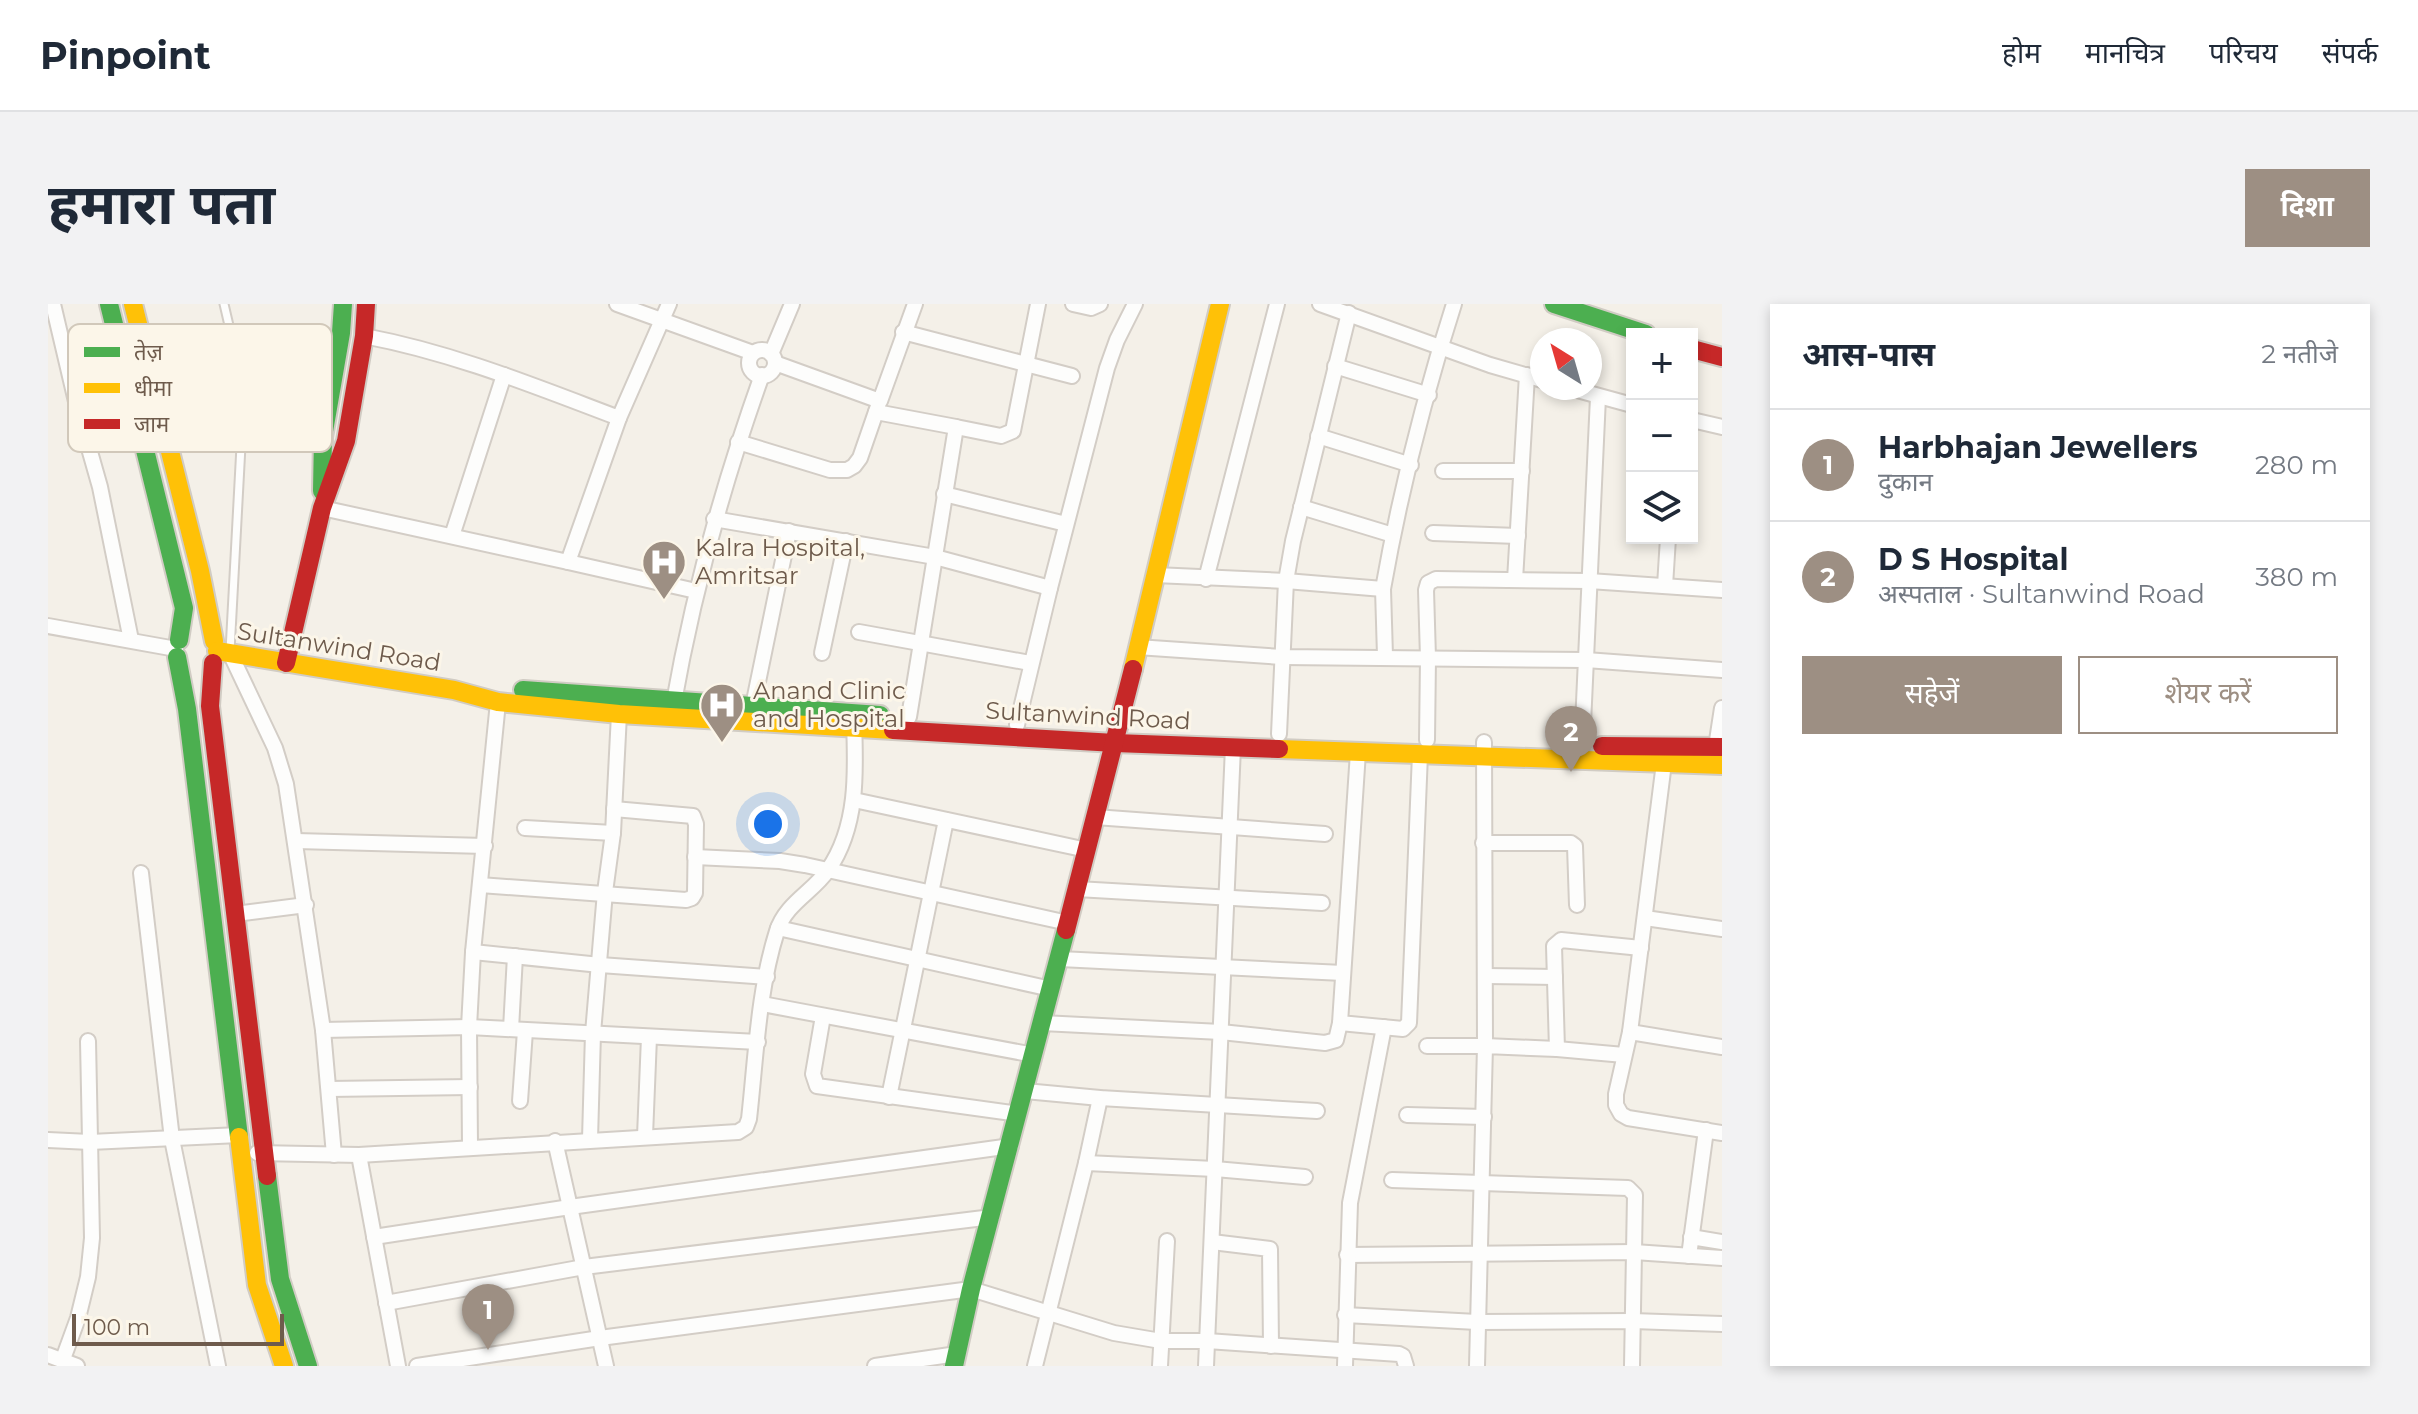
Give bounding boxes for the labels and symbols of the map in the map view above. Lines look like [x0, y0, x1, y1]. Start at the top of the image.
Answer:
legend [68, 324, 332, 452]
north arrow [1530, 328, 1602, 400]
text: तेज़ [134, 339, 164, 366]
text: धीमा [134, 375, 172, 402]
text: जाम [134, 411, 170, 438]
place label: Kalra Hospital, Amritsar [695, 533, 865, 590]
hospital icon: Kalra Hospital, Amritsar [640, 538, 688, 601]
street label: Sultanwind Road [235, 616, 443, 677]
place label: Anand Clinic and Hospital [753, 676, 906, 733]
hospital icon: Anand Clinic and Hospital [698, 681, 746, 744]
street label: Sultanwind Road [985, 696, 1191, 735]
pin: 2 [1545, 706, 1597, 772]
your location [748, 804, 788, 844]
pin: 1 [462, 1284, 514, 1350]
scale bar [72, 1310, 284, 1346]

